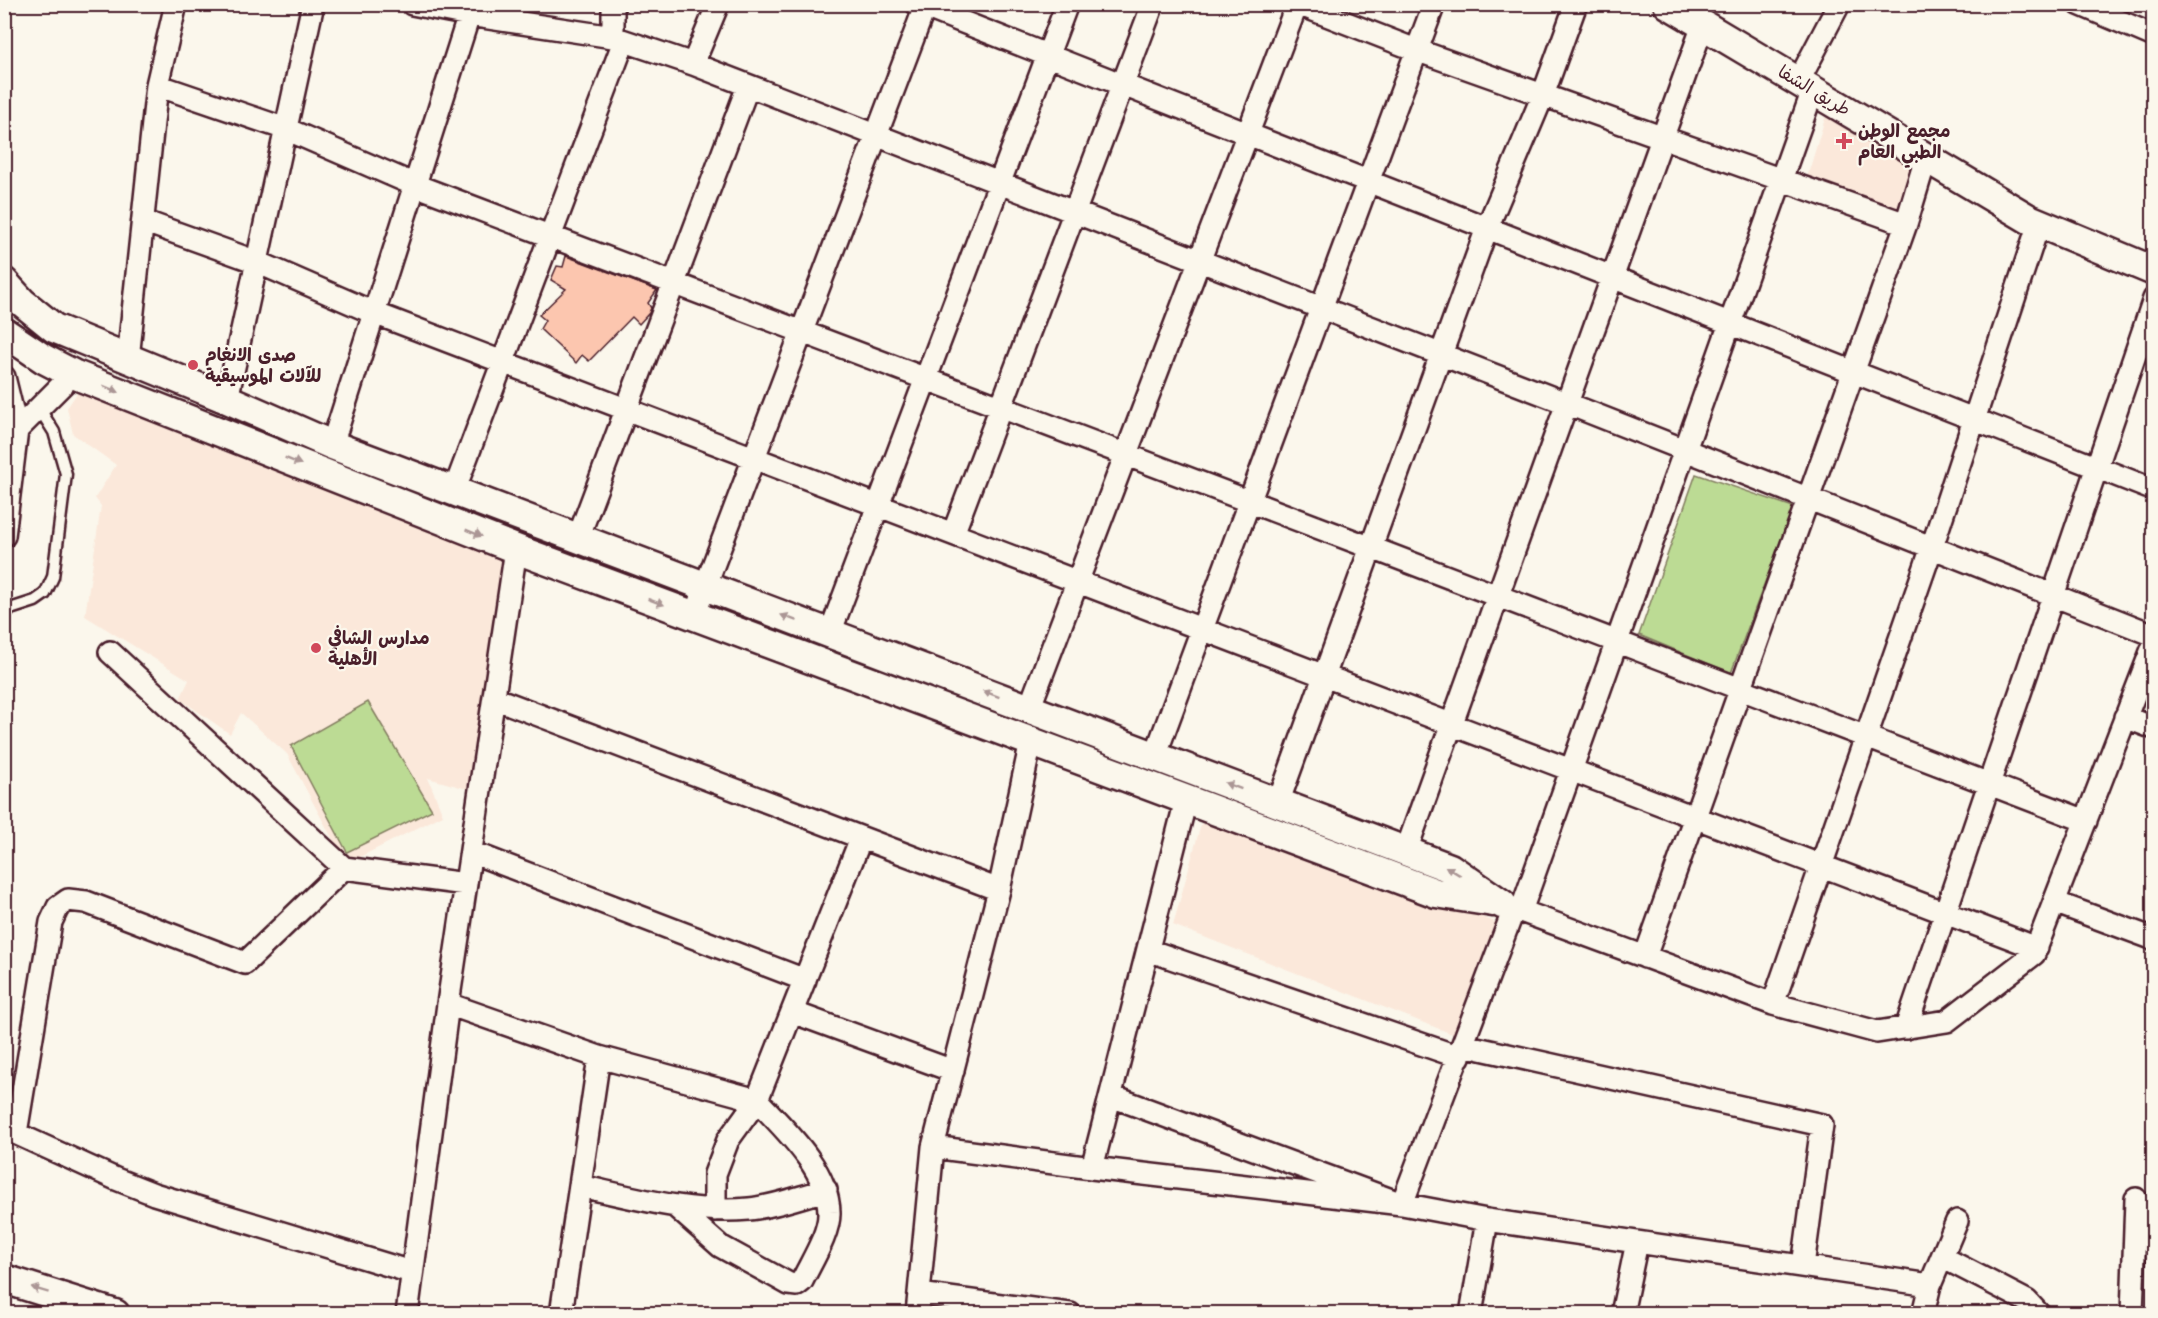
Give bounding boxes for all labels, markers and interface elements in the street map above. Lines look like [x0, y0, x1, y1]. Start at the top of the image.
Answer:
street label: طريق الشفا [1774, 61, 1854, 121]
place label: مجمع الوطن الطبي العام [1858, 121, 1950, 168]
marker: مجمع الوطن الطبي العام [1835, 132, 1853, 150]
place label: صدى الانغام للآلات الموسيقية [205, 345, 321, 387]
marker: صدى الانغام للآلات الموسيقية [186, 358, 200, 372]
one-way arrow [102, 385, 120, 395]
one-way arrow [284, 456, 302, 466]
one-way arrow [465, 528, 483, 538]
one-way arrow [647, 597, 665, 607]
one-way arrow [780, 613, 798, 622]
place label: مدارس الشافي الأهلية [328, 625, 430, 670]
marker: مدارس الشافي الأهلية [309, 641, 323, 655]
one-way arrow [982, 689, 1000, 699]
one-way arrow [1223, 780, 1241, 790]
one-way arrow [1444, 866, 1461, 876]
one-way arrow [31, 1285, 49, 1294]

